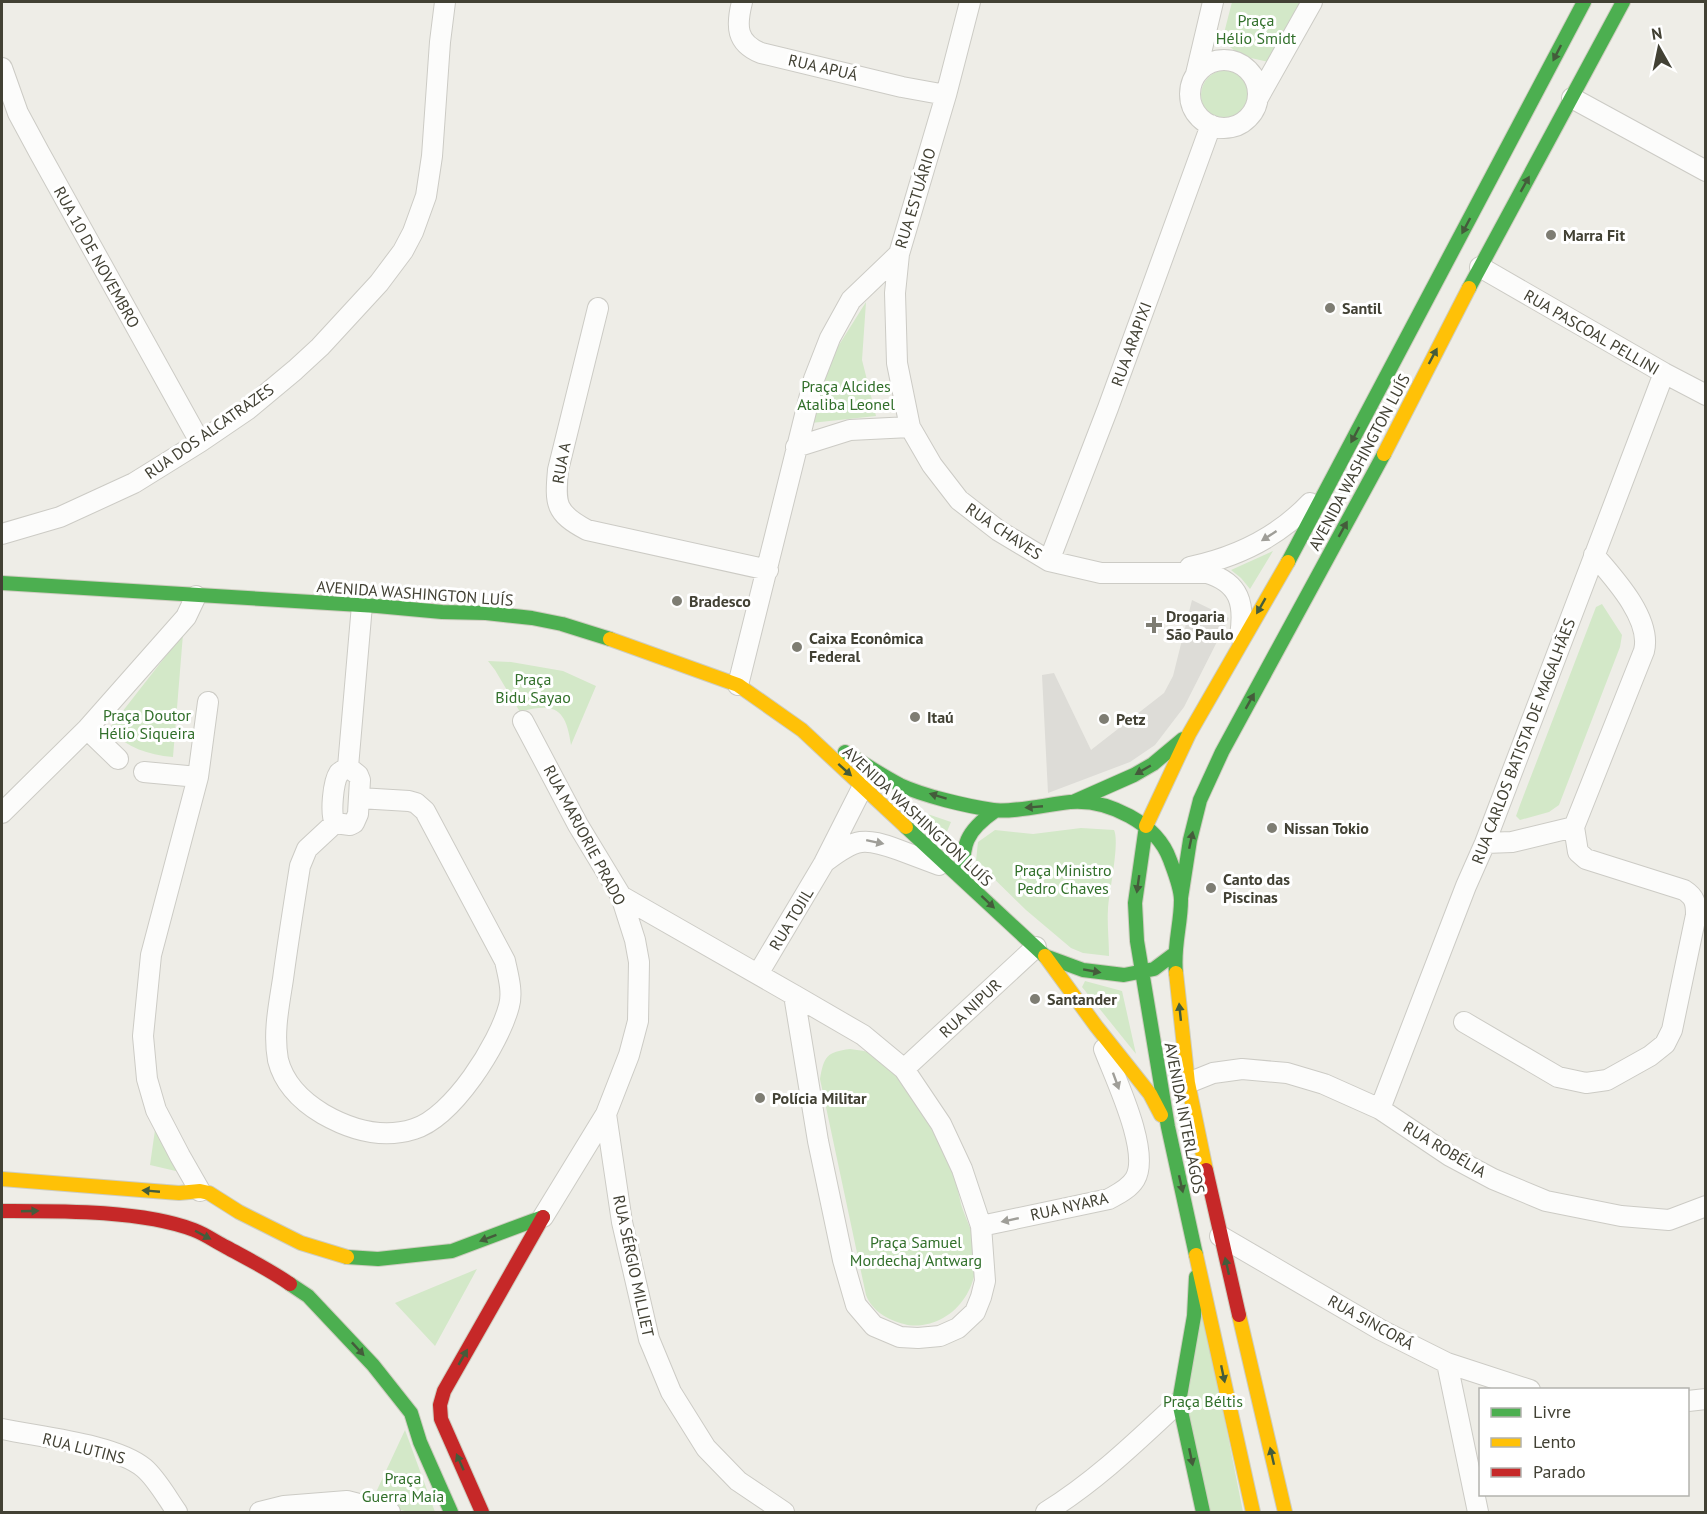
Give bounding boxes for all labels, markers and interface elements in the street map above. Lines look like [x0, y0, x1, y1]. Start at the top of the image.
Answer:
park label: Praça Hélio Smidt [1216, 10, 1297, 48]
north arrow [1629, 18, 1689, 78]
text: N [1650, 22, 1663, 44]
one-way arrow [1552, 45, 1562, 62]
street label: RUA APUÁ [786, 49, 860, 85]
street label: RUA ESTUÁRIO [890, 145, 940, 251]
one-way arrow [1520, 176, 1530, 193]
street label: RUA 10 DE NOVEMBRO [50, 183, 144, 331]
one-way arrow [1461, 218, 1471, 235]
place label: Marra Fit [1563, 225, 1625, 245]
marker: Marra Fit [1544, 228, 1558, 242]
street label: RUA PASCOAL PELLINI [1521, 285, 1663, 379]
place label: Santil [1342, 298, 1382, 318]
street label: RUA ARAPIXI [1106, 299, 1156, 389]
marker: Santil [1323, 301, 1337, 315]
one-way arrow [1428, 347, 1438, 364]
street label: AVENIDA WASHINGTON LUÍS [1304, 370, 1414, 554]
park label: Praça Alcides Ataliba Leonel [797, 376, 895, 414]
street label: RUA DOS ALCATRAZES [141, 379, 277, 483]
one-way arrow [1350, 427, 1360, 444]
street label: RUA A [548, 440, 575, 485]
street label: RUA CHAVES [962, 498, 1046, 564]
one-way arrow [1338, 521, 1348, 538]
one-way arrow [1262, 530, 1278, 542]
street label: AVENIDA WASHINGTON LUÍS [316, 576, 514, 610]
place label: Bradesco [689, 591, 751, 611]
marker: Bradesco [670, 594, 684, 608]
one-way arrow [1256, 598, 1266, 615]
place label: Drogaria São Paulo [1166, 606, 1234, 644]
street label: RUA CARLOS BATISTA DE MAGALHÃES [1467, 615, 1579, 867]
marker: Drogaria São Paulo [1147, 618, 1161, 632]
place label: Caixa Econômica Federal [809, 628, 923, 666]
marker: Caixa Econômica Federal [790, 640, 804, 654]
park label: Praça Bidu Sayao [495, 669, 571, 707]
one-way arrow [1245, 692, 1255, 709]
park label: Praça Doutor Hélio Siqueira [99, 705, 195, 743]
place label: Itaú [927, 707, 954, 727]
place label: Petz [1116, 709, 1146, 729]
marker: Itaú [908, 710, 922, 724]
marker: Petz [1097, 712, 1111, 726]
street label: AVENIDA WASHINGTON LUÍS [839, 741, 997, 891]
street label: RUA MARJORIE PRADO [540, 761, 630, 909]
one-way arrow [837, 763, 852, 776]
one-way arrow [1134, 765, 1151, 775]
one-way arrow [929, 791, 947, 800]
one-way arrow [1025, 802, 1044, 812]
place label: Nissan Tokio [1284, 818, 1369, 838]
marker: Nissan Tokio [1265, 821, 1279, 835]
one-way arrow [1187, 831, 1196, 850]
one-way arrow [866, 838, 885, 848]
park label: Praça Ministro Pedro Chaves [1014, 860, 1112, 898]
place label: Canto das Piscinas [1223, 869, 1290, 907]
one-way arrow [1134, 875, 1143, 894]
marker: Canto das Piscinas [1204, 881, 1218, 895]
street label: RUA TOJIL [765, 884, 817, 954]
one-way arrow [980, 895, 995, 909]
one-way arrow [1083, 967, 1102, 976]
street label: RUA NIPUR [935, 974, 1005, 1042]
place label: Santander [1047, 989, 1117, 1009]
marker: Santander [1028, 992, 1042, 1006]
one-way arrow [1175, 1003, 1185, 1022]
street label: AVENIDA INTERLAGOS [1161, 1041, 1209, 1195]
one-way arrow [1112, 1072, 1121, 1090]
place label: Polícia Militar [772, 1088, 867, 1108]
marker: Polícia Militar [753, 1091, 767, 1105]
street label: RUA ROBÉLIA [1400, 1117, 1491, 1182]
one-way arrow [1177, 1175, 1186, 1194]
one-way arrow [141, 1186, 160, 1196]
street label: RUA NYARA [1028, 1187, 1111, 1225]
street label: RUA SÉRGIO MILLIET [609, 1193, 659, 1339]
one-way arrow [21, 1207, 40, 1216]
one-way arrow [1000, 1216, 1019, 1225]
one-way arrow [194, 1230, 211, 1240]
park label: Praça Samuel Mordechaj Antwarg [850, 1232, 982, 1270]
one-way arrow [479, 1233, 497, 1243]
one-way arrow [1222, 1257, 1232, 1275]
street label: RUA SINCORÁ [1325, 1290, 1418, 1354]
one-way arrow [351, 1342, 365, 1356]
one-way arrow [458, 1348, 468, 1365]
one-way arrow [1219, 1365, 1228, 1384]
legend [1479, 1388, 1689, 1496]
park label: Praça Béltis [1163, 1391, 1243, 1411]
text: Livre [1533, 1400, 1571, 1423]
street label: RUA LUTINS [41, 1428, 127, 1468]
text: Lento [1533, 1430, 1576, 1453]
one-way arrow [1266, 1446, 1276, 1465]
one-way arrow [1187, 1448, 1196, 1467]
one-way arrow [455, 1453, 464, 1470]
text: Parado [1533, 1460, 1586, 1483]
park label: Praça Guerra Maia [362, 1468, 444, 1506]

